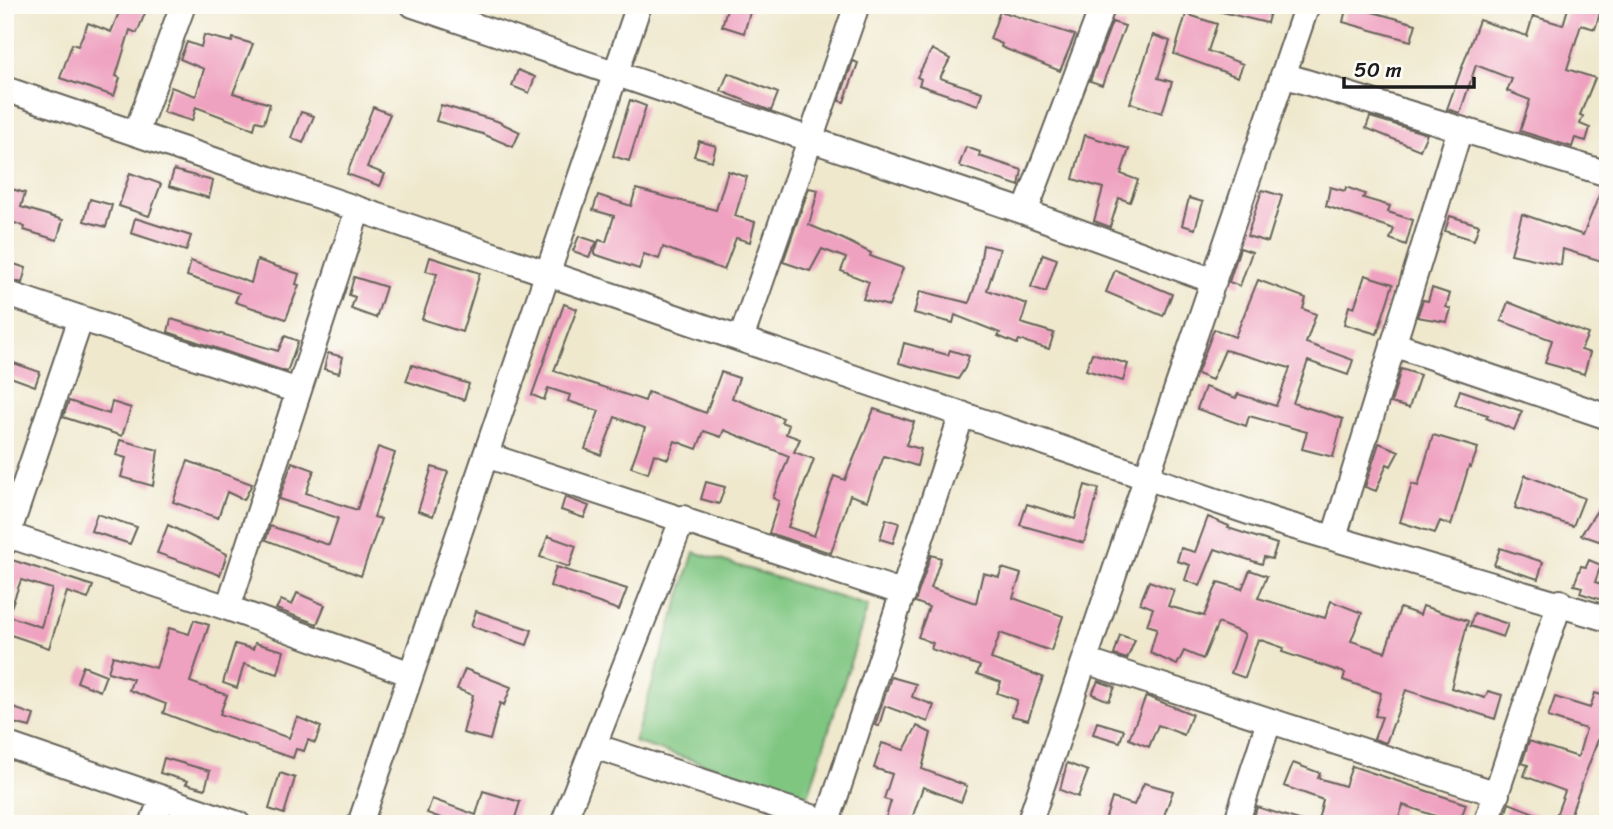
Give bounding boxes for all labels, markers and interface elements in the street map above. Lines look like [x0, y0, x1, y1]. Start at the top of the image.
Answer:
scale bar [1344, 46, 1473, 90]
text: 50 m [1354, 51, 1402, 89]

